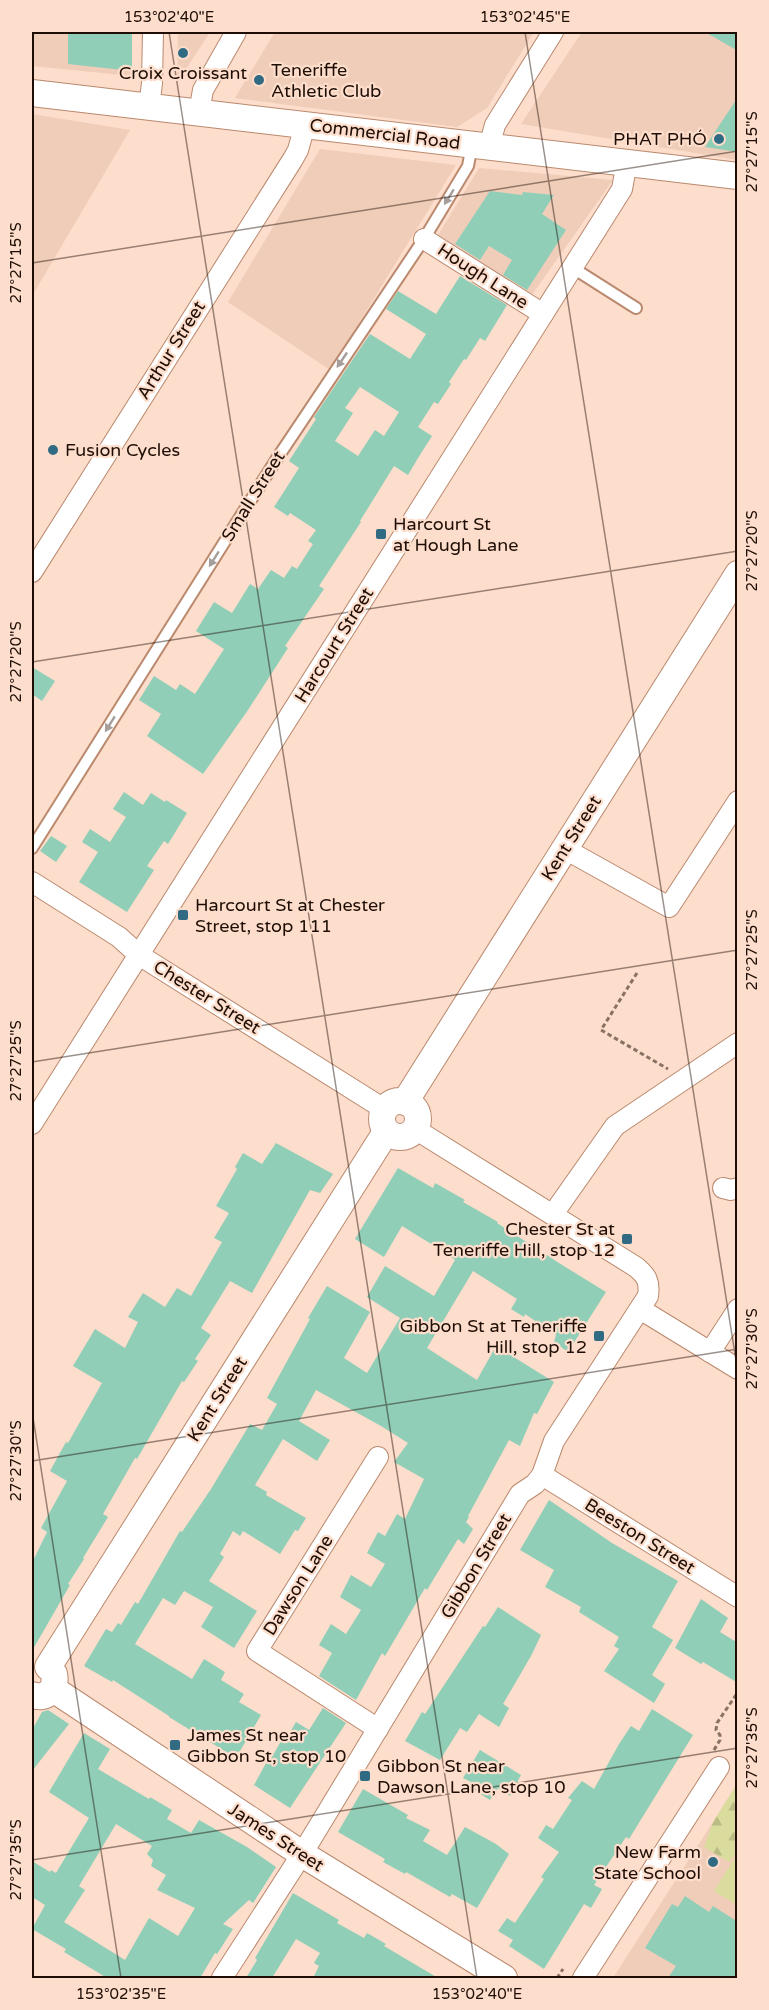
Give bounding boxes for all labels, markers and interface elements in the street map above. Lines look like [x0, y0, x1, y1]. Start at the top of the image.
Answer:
text: 153°02'40"E [124, 8, 214, 26]
text: 153°02'45"E [480, 8, 570, 26]
marker: Croix Croissant [176, 46, 190, 60]
place label: Teneriffe Athletic Club [271, 59, 381, 102]
place label: Croix Croissant [119, 62, 247, 84]
marker: Teneriffe Athletic Club [252, 73, 266, 87]
text: 27°27'15"S [743, 111, 761, 193]
street label: Commercial Road [308, 114, 462, 154]
place label: PHAT PHÓ [613, 128, 707, 150]
marker: PHAT PHÓ [712, 132, 726, 146]
one-way arrow [444, 189, 455, 205]
text: 27°27'15"S [7, 222, 25, 304]
street label: Hough Lane [433, 238, 533, 314]
street label: Arthur Street [132, 297, 210, 403]
one-way arrow [337, 352, 348, 368]
place label: Fusion Cycles [65, 439, 180, 461]
marker: Fusion Cycles [46, 443, 60, 457]
street label: Small Street [216, 447, 290, 545]
text: 27°27'20"S [743, 510, 761, 592]
place label: Harcourt St at Hough Lane [393, 513, 518, 556]
marker: Harcourt St at Hough Lane [374, 527, 388, 541]
one-way arrow [208, 551, 219, 567]
street label: Harcourt Street [290, 583, 378, 707]
text: 27°27'20"S [7, 621, 25, 703]
one-way arrow [104, 716, 115, 732]
street label: Kent Street [536, 791, 606, 885]
place label: Harcourt St at Chester Street, stop 111 [195, 894, 385, 937]
marker: Harcourt St at Chester Street, stop 111 [176, 908, 190, 922]
text: 27°27'25"S [743, 909, 761, 991]
street label: Chester Street [149, 955, 265, 1039]
text: 27°27'25"S [7, 1020, 25, 1102]
place label: Chester St at Teneriffe Hill, stop 12 [433, 1218, 615, 1261]
marker: Chester St at Teneriffe Hill, stop 12 [620, 1232, 634, 1246]
text: 27°27'30"S [743, 1308, 761, 1390]
place label: Gibbon St at Teneriffe Hill, stop 12 [400, 1315, 587, 1358]
marker: Gibbon St at Teneriffe Hill, stop 12 [592, 1329, 606, 1343]
street label: Kent Street [182, 1352, 252, 1446]
text: 27°27'30"S [7, 1420, 25, 1502]
street label: Beeston Street [581, 1493, 699, 1579]
street label: Gibbon Street [436, 1509, 516, 1623]
street label: Dawson Lane [258, 1531, 338, 1639]
text: 27°27'35"S [743, 1707, 761, 1789]
place label: James St near Gibbon St, stop 10 [187, 1724, 346, 1767]
marker: James St near Gibbon St, stop 10 [168, 1738, 182, 1752]
place label: Gibbon St near Dawson Lane, stop 10 [377, 1755, 566, 1798]
marker: Gibbon St near Dawson Lane, stop 10 [358, 1769, 372, 1783]
street label: James Street [224, 1798, 328, 1876]
text: 27°27'35"S [7, 1819, 25, 1901]
place label: New Farm State School [594, 1841, 701, 1884]
marker: New Farm State School [706, 1855, 720, 1869]
text: 153°02'35"E [76, 1985, 166, 2003]
text: 153°02'40"E [432, 1985, 522, 2003]

